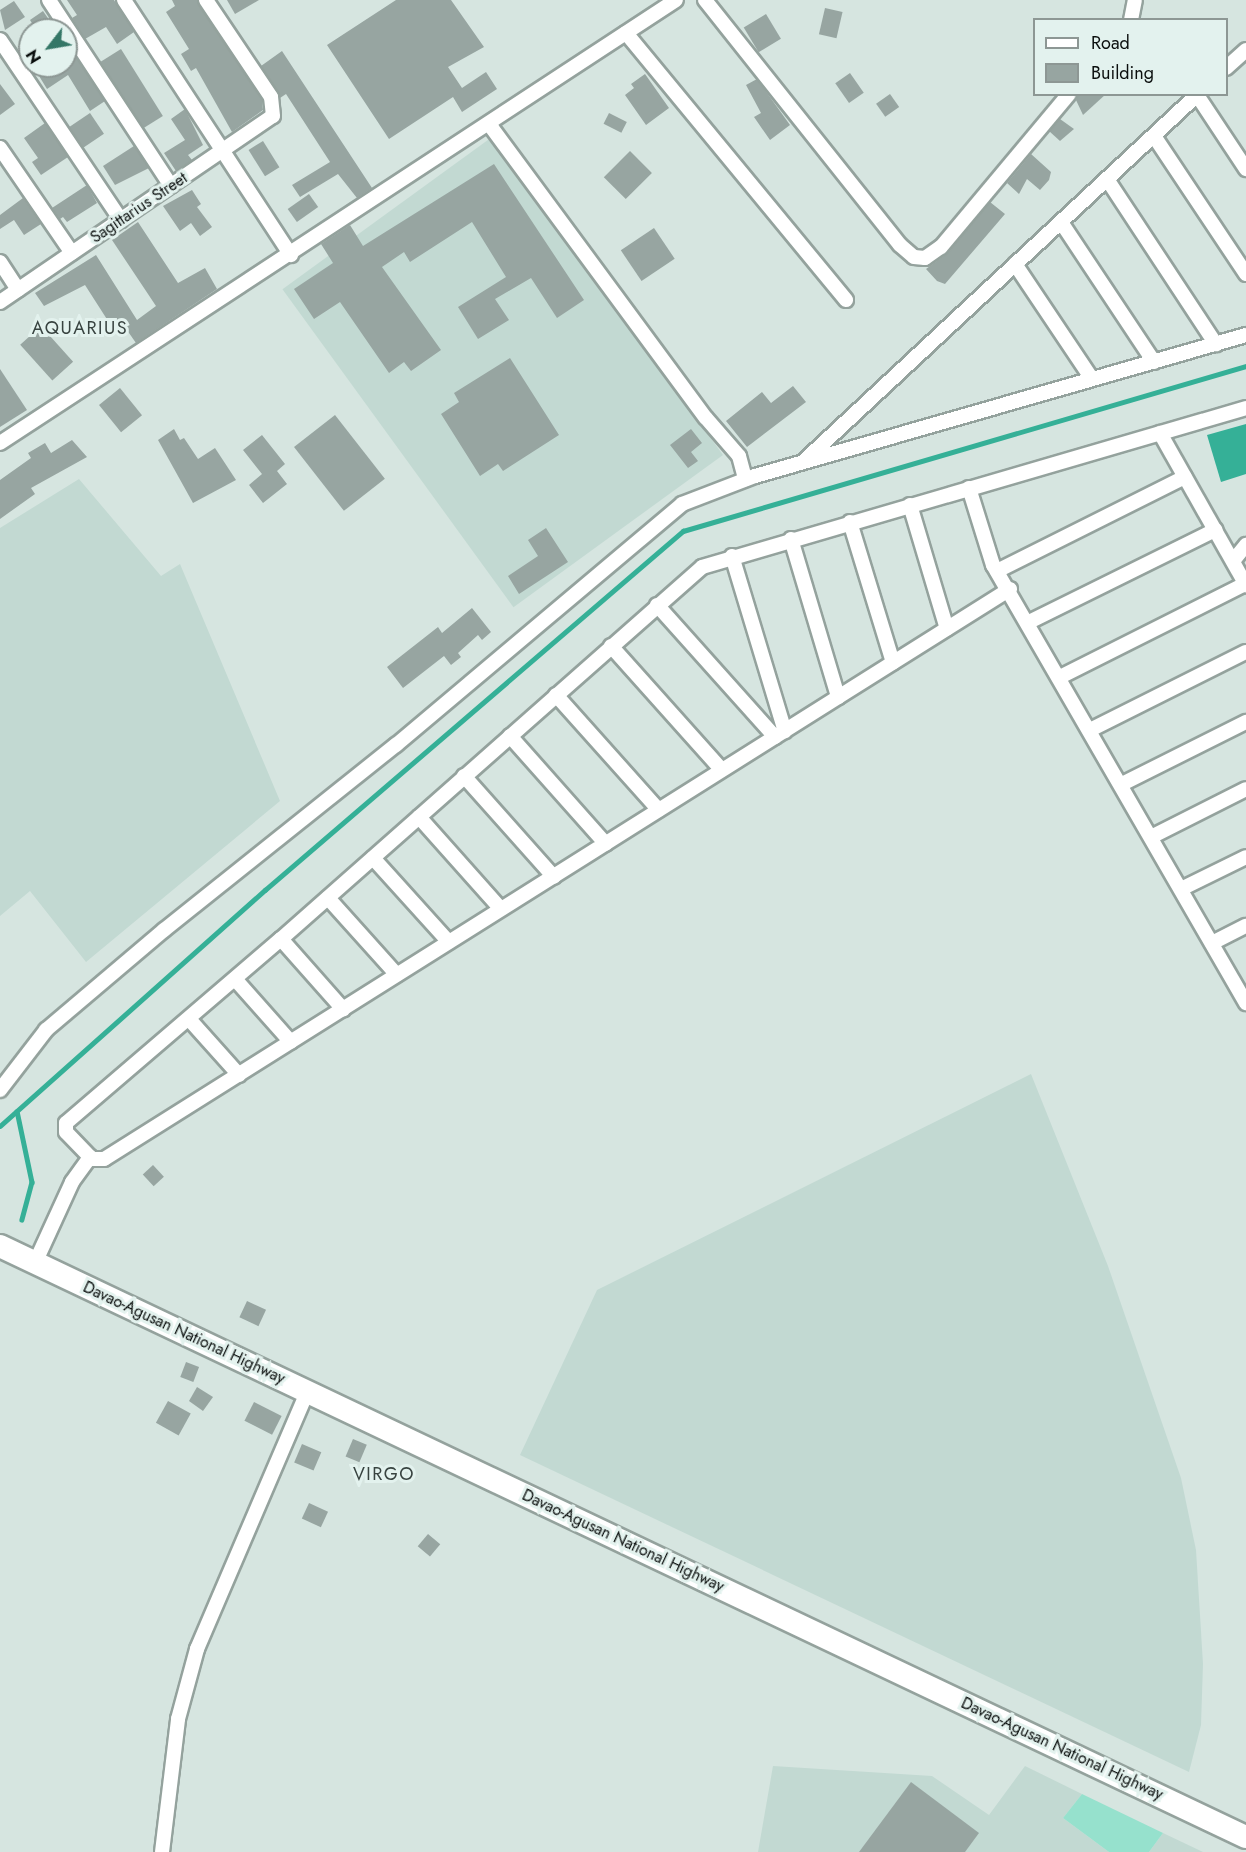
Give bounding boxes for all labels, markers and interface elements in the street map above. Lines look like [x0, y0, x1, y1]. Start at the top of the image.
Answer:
north arrow [18, 18, 78, 78]
legend [1033, 18, 1228, 96]
text: Road [1091, 30, 1130, 56]
text: N [21, 45, 47, 68]
text: Building [1091, 60, 1154, 86]
street label: Sagittarius Street [87, 169, 191, 247]
district label: AQUARIUS [32, 317, 128, 339]
street label: Davao-Agusan National Highway [80, 1278, 288, 1388]
district label: VIRGO [353, 1463, 415, 1485]
street label: Davao-Agusan National Highway [519, 1486, 727, 1596]
street label: Davao-Agusan National Highway [958, 1694, 1166, 1804]

